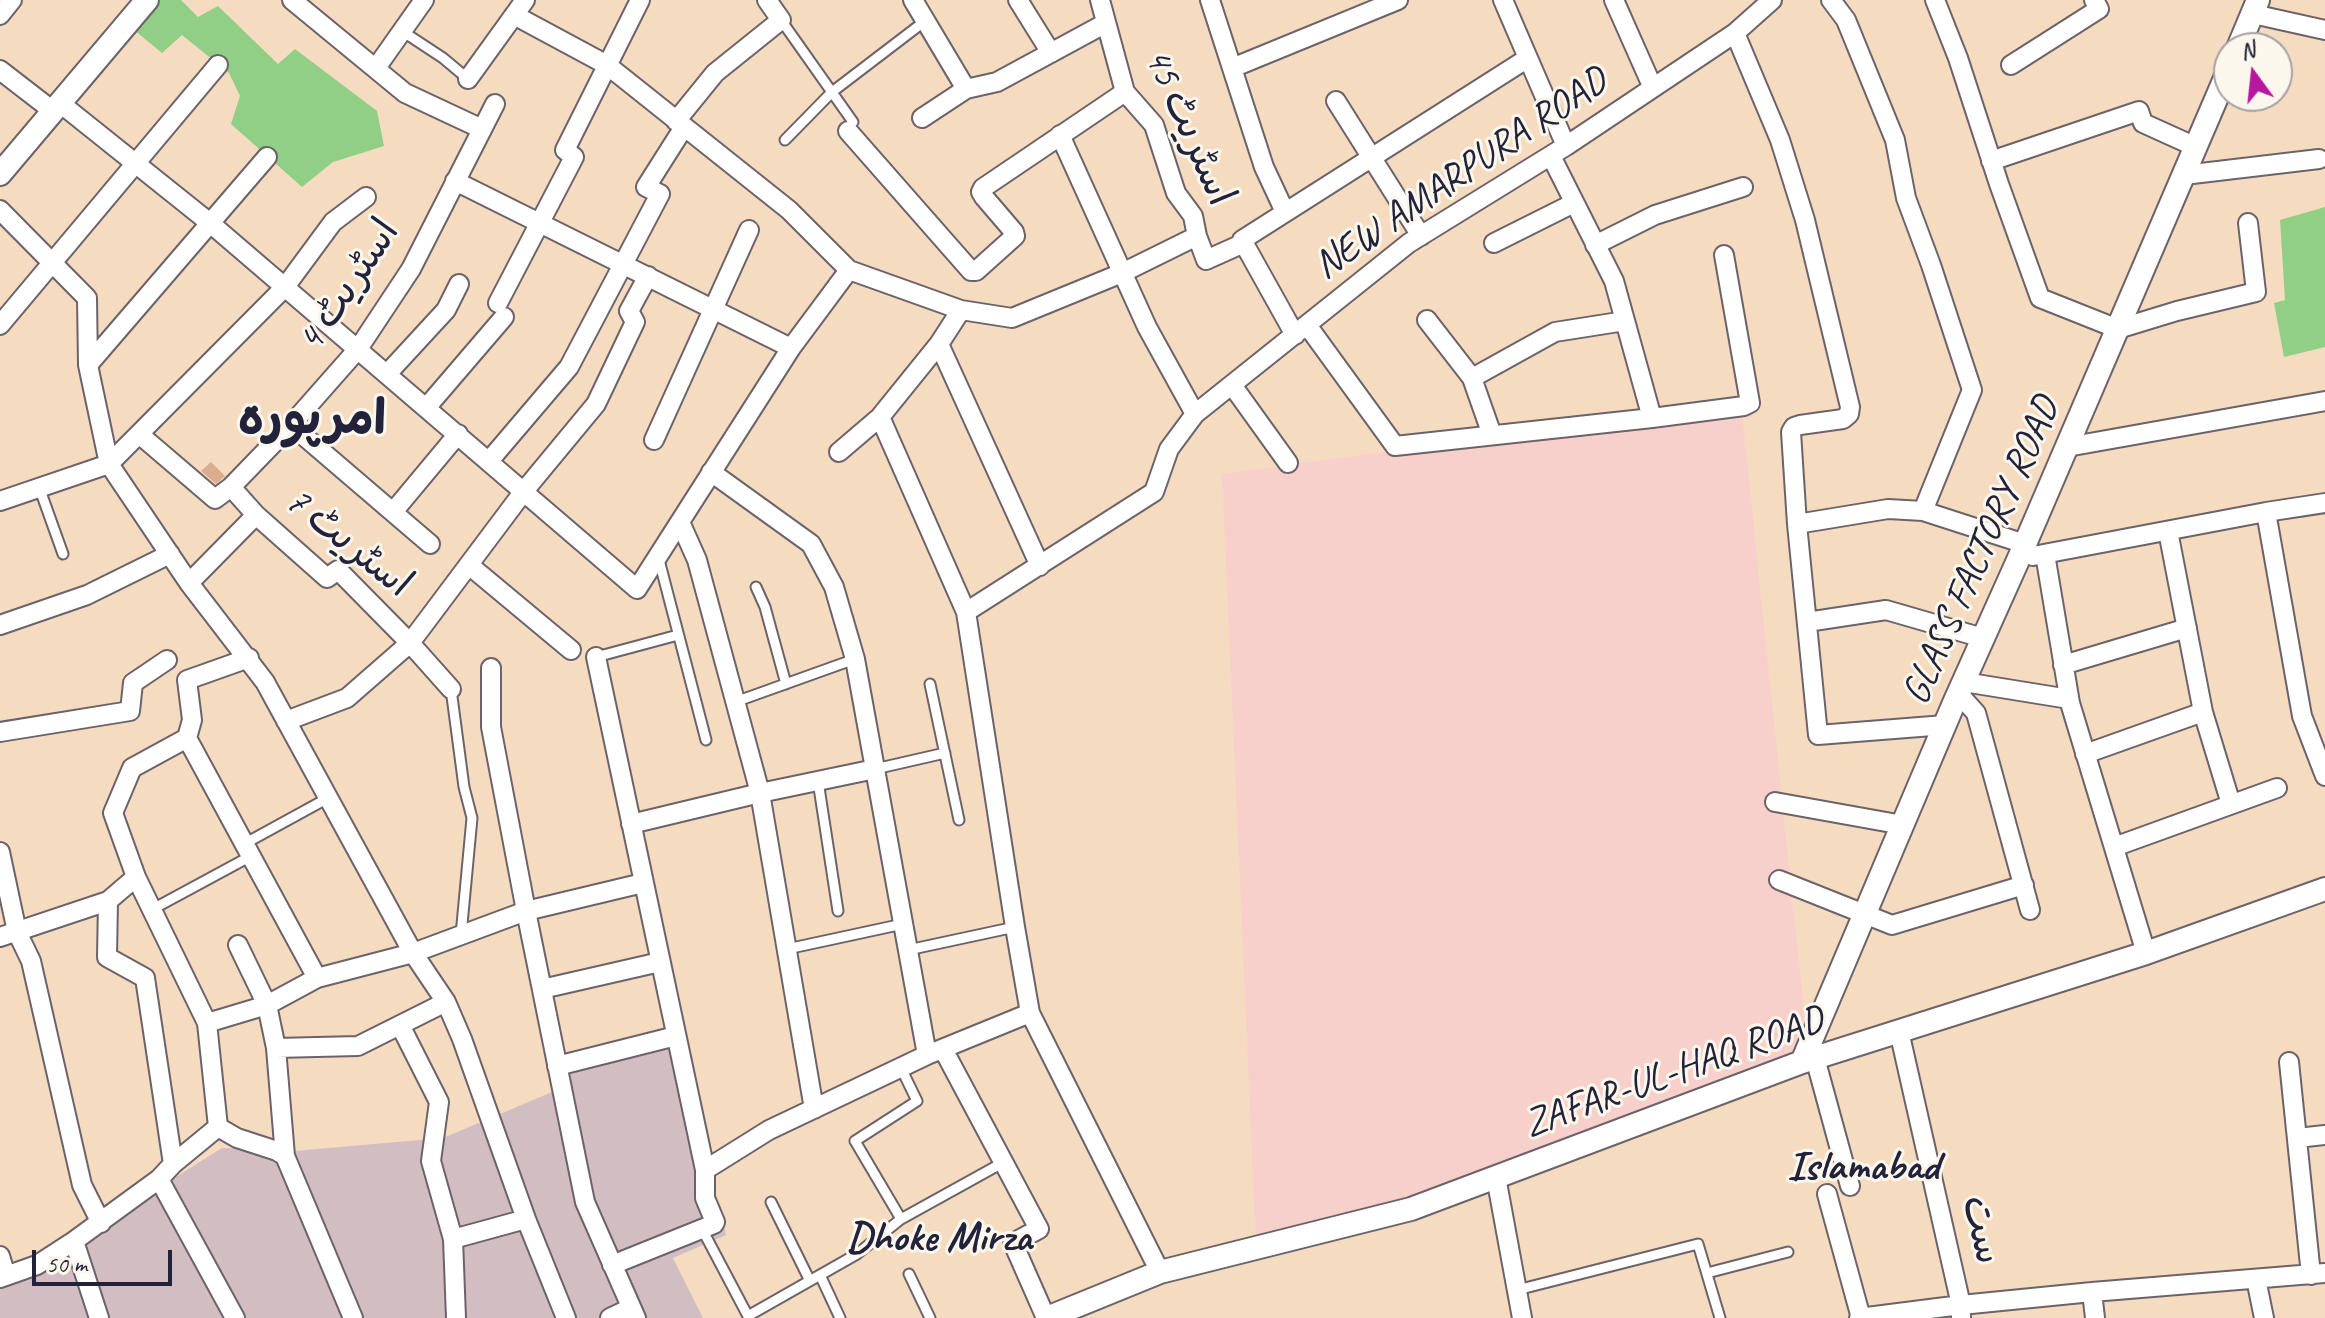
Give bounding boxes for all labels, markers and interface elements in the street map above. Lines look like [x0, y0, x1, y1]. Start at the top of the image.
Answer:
north arrow [2213, 32, 2293, 112]
text: N [2237, 35, 2258, 66]
street label: اسٹریٹ 45 [1132, 41, 1244, 213]
street label: NEW AMARPURA ROAD [1305, 58, 1617, 290]
street label: اسٹریٹ 4 [287, 211, 411, 361]
street label: GLASS FACTORY ROAD [1893, 390, 2071, 712]
district label: امرپورہ [238, 391, 386, 449]
street label: اسٹریٹ 7 [275, 477, 421, 609]
street label: ZAFAR-UL-HAQ ROAD [1518, 996, 1830, 1150]
district label: Islamabad [1787, 1143, 1939, 1193]
street label: ست [1950, 1191, 2012, 1269]
district label: Dhoke Mirza [847, 1214, 1031, 1264]
scale bar [36, 1234, 176, 1284]
text: 50 m [46, 1249, 87, 1279]

